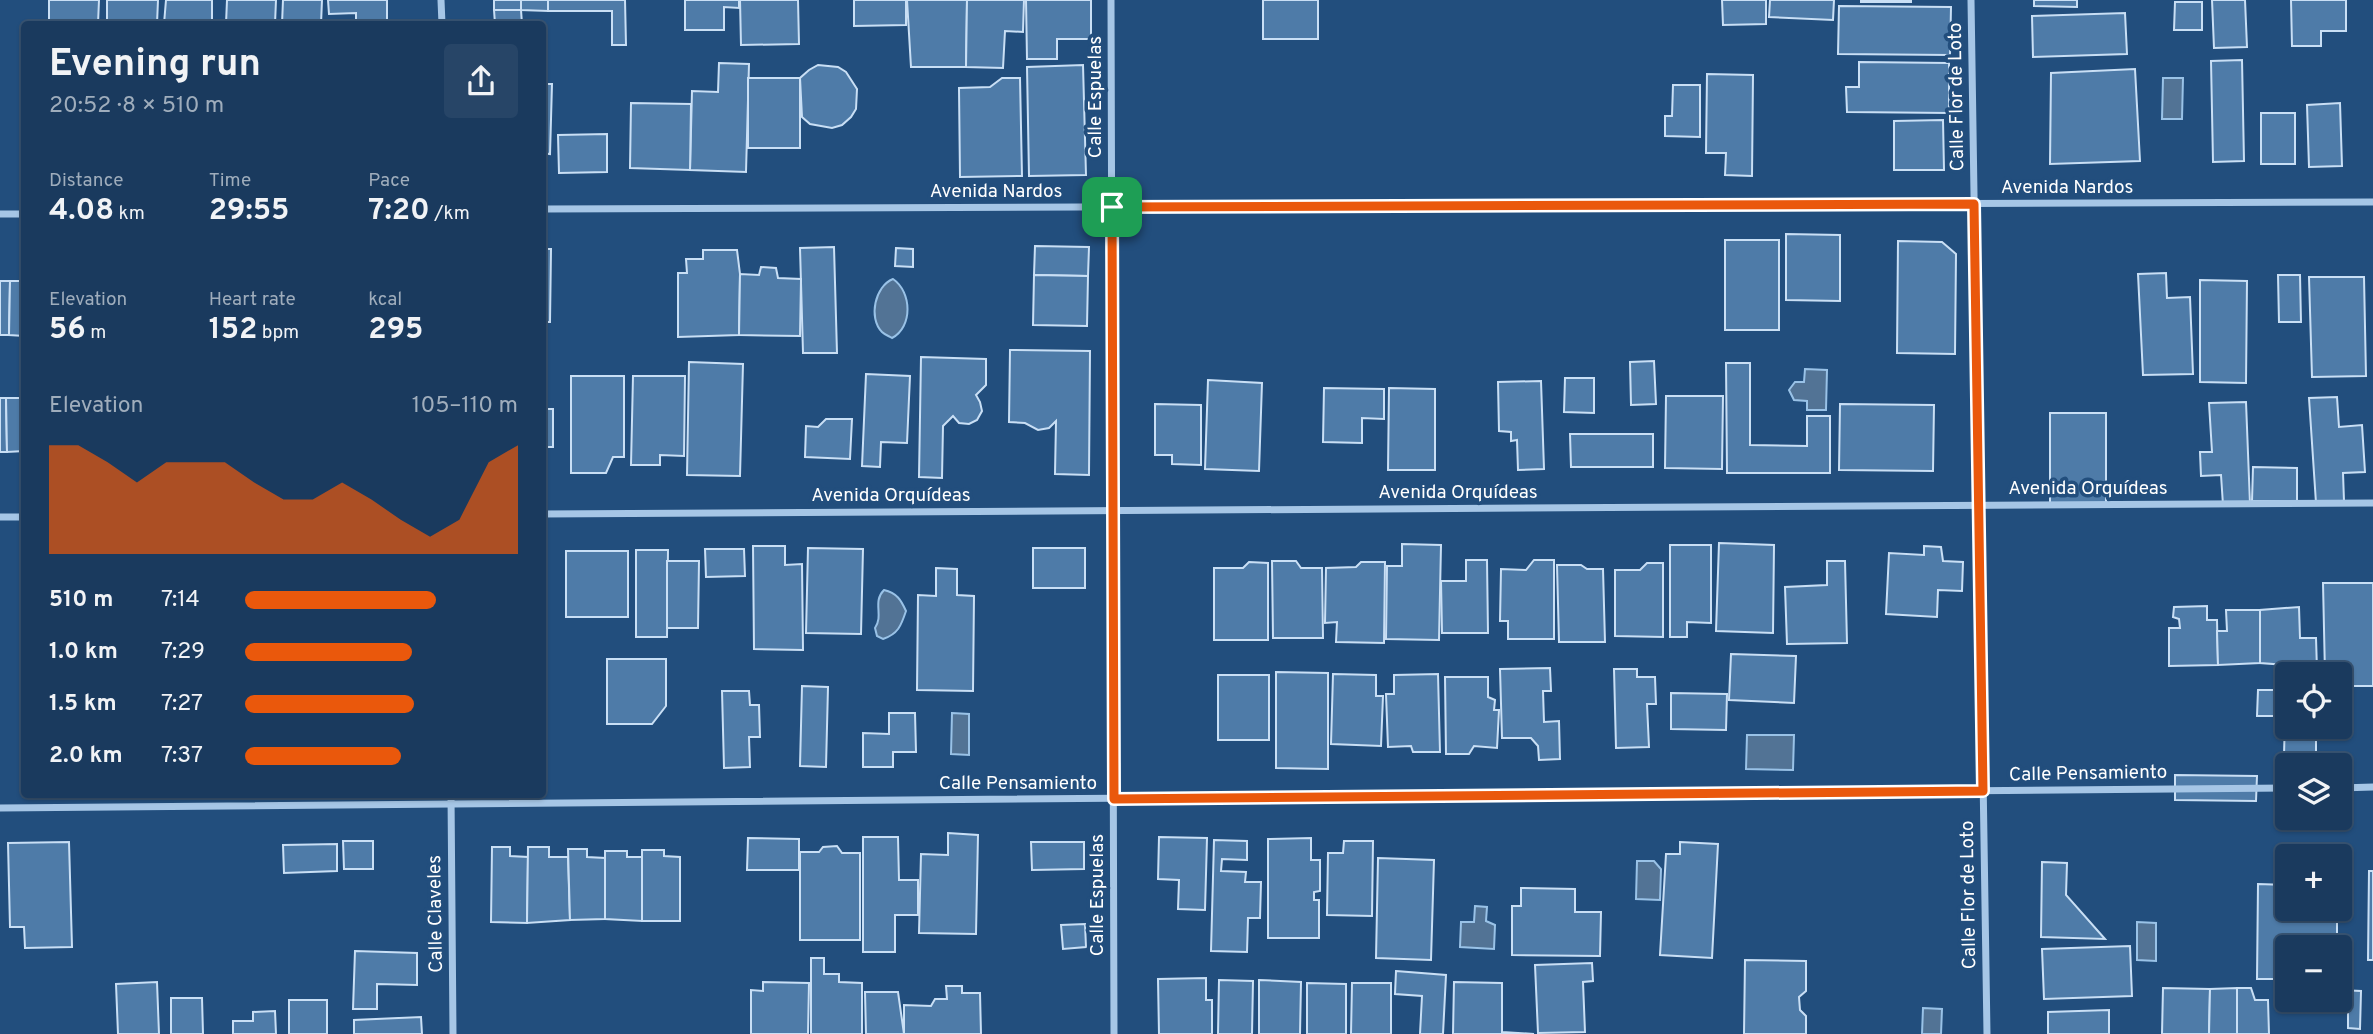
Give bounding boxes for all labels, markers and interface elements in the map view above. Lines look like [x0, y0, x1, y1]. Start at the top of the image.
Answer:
street label: Calle Flor de Loto [1944, 22, 1970, 172]
street label: Calle Espuelas [1084, 36, 1108, 158]
text: Evening run [49, 41, 261, 90]
button: share [444, 44, 518, 118]
text: 20:52 · 8 × 510 m [49, 92, 224, 121]
text: Distance [49, 169, 124, 193]
text: Time [209, 169, 251, 193]
text: Pace [368, 169, 410, 193]
street label: Avenida Nardos [2001, 176, 2133, 200]
pin [1082, 177, 1142, 237]
street label: Avenida Nardos [930, 180, 1062, 204]
icon: arrive [1093, 188, 1131, 226]
text: 4.08 [49, 193, 114, 230]
text: 29:55 [209, 193, 289, 230]
text: 7:20 [368, 193, 430, 230]
text: km [114, 202, 145, 226]
text: /km [430, 202, 470, 226]
text: Elevation [49, 288, 127, 312]
text: Heart rate [209, 288, 296, 312]
text: kcal [368, 288, 402, 312]
text: 56 [49, 312, 86, 349]
text: 152 [209, 312, 257, 349]
text: 295 [368, 312, 423, 349]
text: m [86, 321, 106, 345]
text: bpm [257, 321, 299, 345]
text: Elevation [49, 392, 144, 421]
text: 105–110 m [412, 392, 518, 421]
street label: Avenida Orquídeas [2008, 477, 2168, 501]
street label: Avenida Orquídeas [1378, 481, 1538, 505]
street label: Avenida Orquídeas [811, 484, 971, 508]
text: 510 m [49, 586, 113, 615]
text: 7:14 [161, 586, 200, 615]
text: 1.0 km [49, 638, 118, 667]
text: 7:29 [161, 638, 205, 667]
map controls [2275, 662, 2352, 1012]
button: locate [2275, 662, 2352, 739]
text: 1.5 km [49, 690, 117, 719]
text: 7:27 [161, 690, 203, 719]
text: 2.0 km [49, 742, 123, 771]
text: 7:37 [161, 742, 203, 771]
button: layers [2275, 753, 2352, 830]
street label: Calle Pensamiento [2009, 761, 2167, 787]
street label: Calle Pensamiento [939, 772, 1097, 796]
street label: Calle Flor de Loto [1956, 820, 1982, 970]
street label: Calle Espuelas [1086, 834, 1110, 956]
button: + [2275, 844, 2352, 921]
street label: Calle Claveles [423, 855, 449, 973]
button: − [2275, 935, 2352, 1012]

